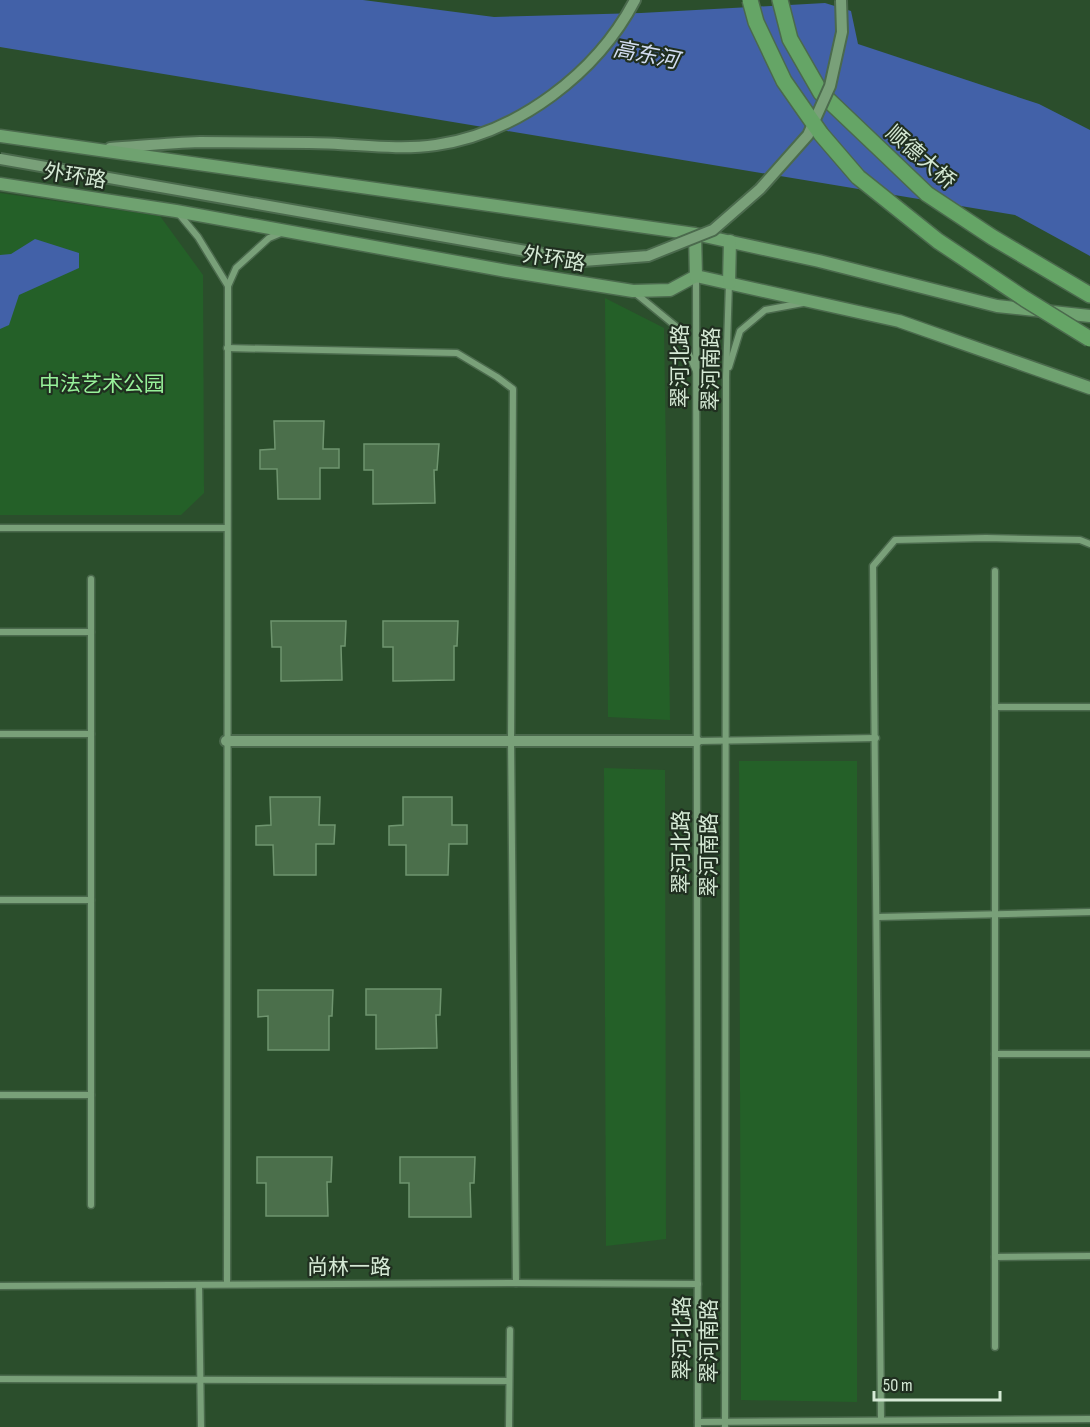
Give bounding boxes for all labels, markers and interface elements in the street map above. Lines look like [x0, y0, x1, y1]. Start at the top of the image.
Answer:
water label: 高东河 [611, 36, 685, 76]
street label: 顺德大桥 [881, 120, 961, 194]
street label: 外环路 [42, 159, 108, 194]
street label: 外环路 [521, 242, 587, 277]
street label: 翠河北路 [668, 324, 693, 408]
street label: 翠河南路 [698, 327, 725, 411]
park label: 中法艺术公园 [39, 372, 165, 397]
street label: 翠河北路 [669, 810, 694, 894]
street label: 翠河南路 [697, 813, 722, 897]
street label: 尚林一路 [307, 1255, 391, 1280]
street label: 翠河北路 [670, 1296, 695, 1380]
street label: 翠河南路 [697, 1299, 722, 1383]
scale bar [874, 1364, 1000, 1402]
text: 50 m [883, 1375, 913, 1396]

